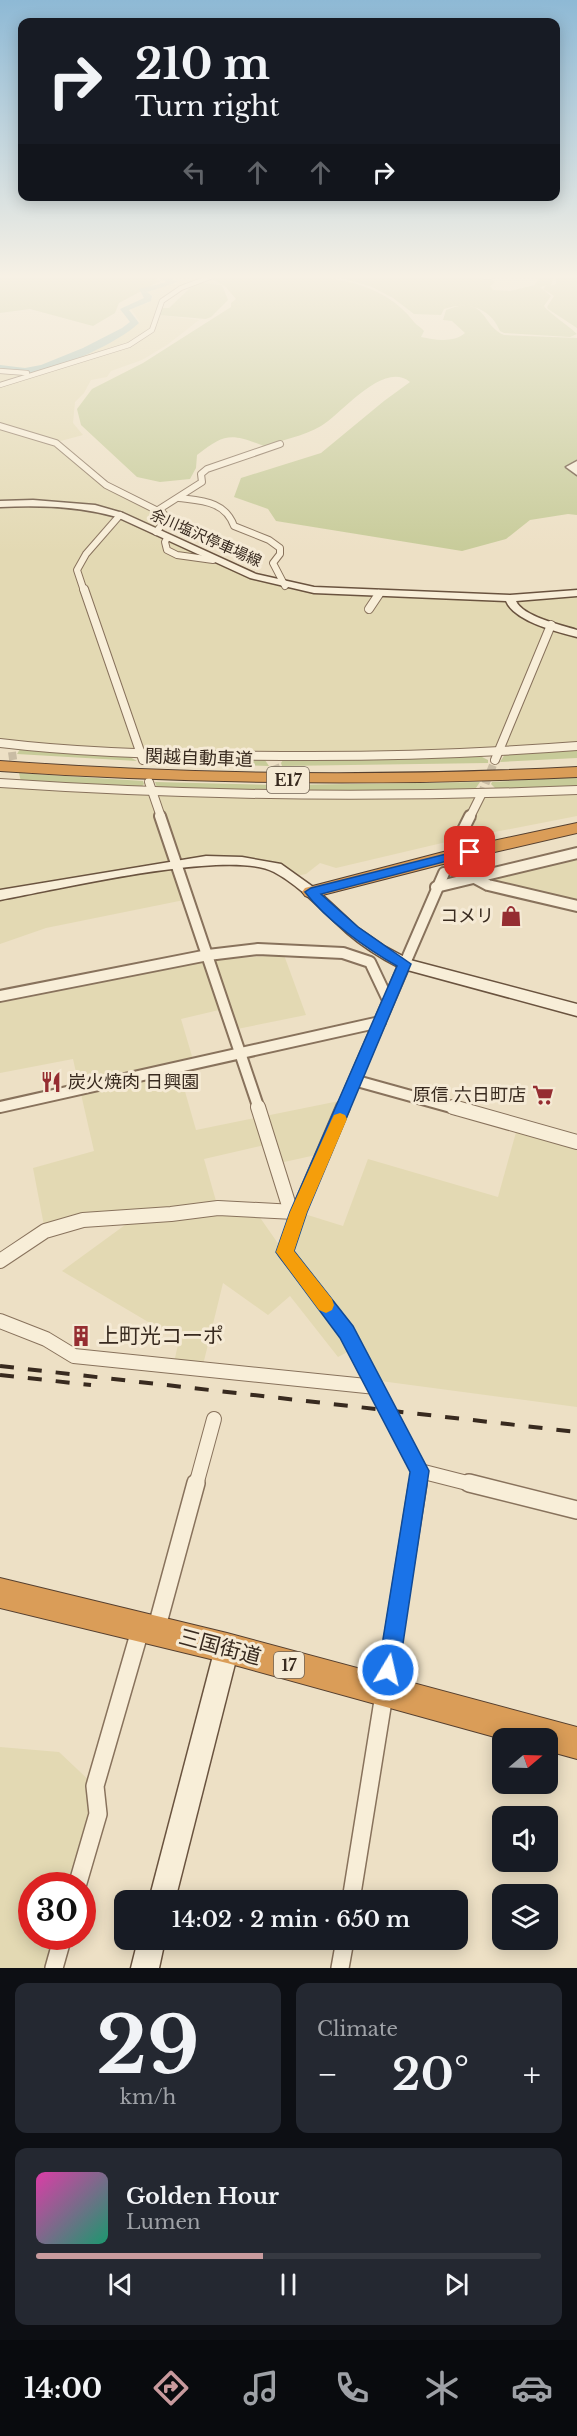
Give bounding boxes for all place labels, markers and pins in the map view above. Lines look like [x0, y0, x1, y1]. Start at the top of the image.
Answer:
pin [444, 826, 495, 877]
shop icon: コメリ [499, 904, 523, 928]
place label: コメリ [440, 905, 494, 927]
restaurant icon: 炭火焼肉 日興園 [39, 1070, 63, 1094]
place label: 炭火焼肉 日興園 [68, 1071, 199, 1093]
supermarket icon: 原信 六日町店 [531, 1083, 555, 1107]
place label: 原信 六日町店 [413, 1084, 526, 1106]
place label: 上町光コーポ [98, 1323, 224, 1349]
building icon: 上町光コーポ [69, 1324, 93, 1348]

